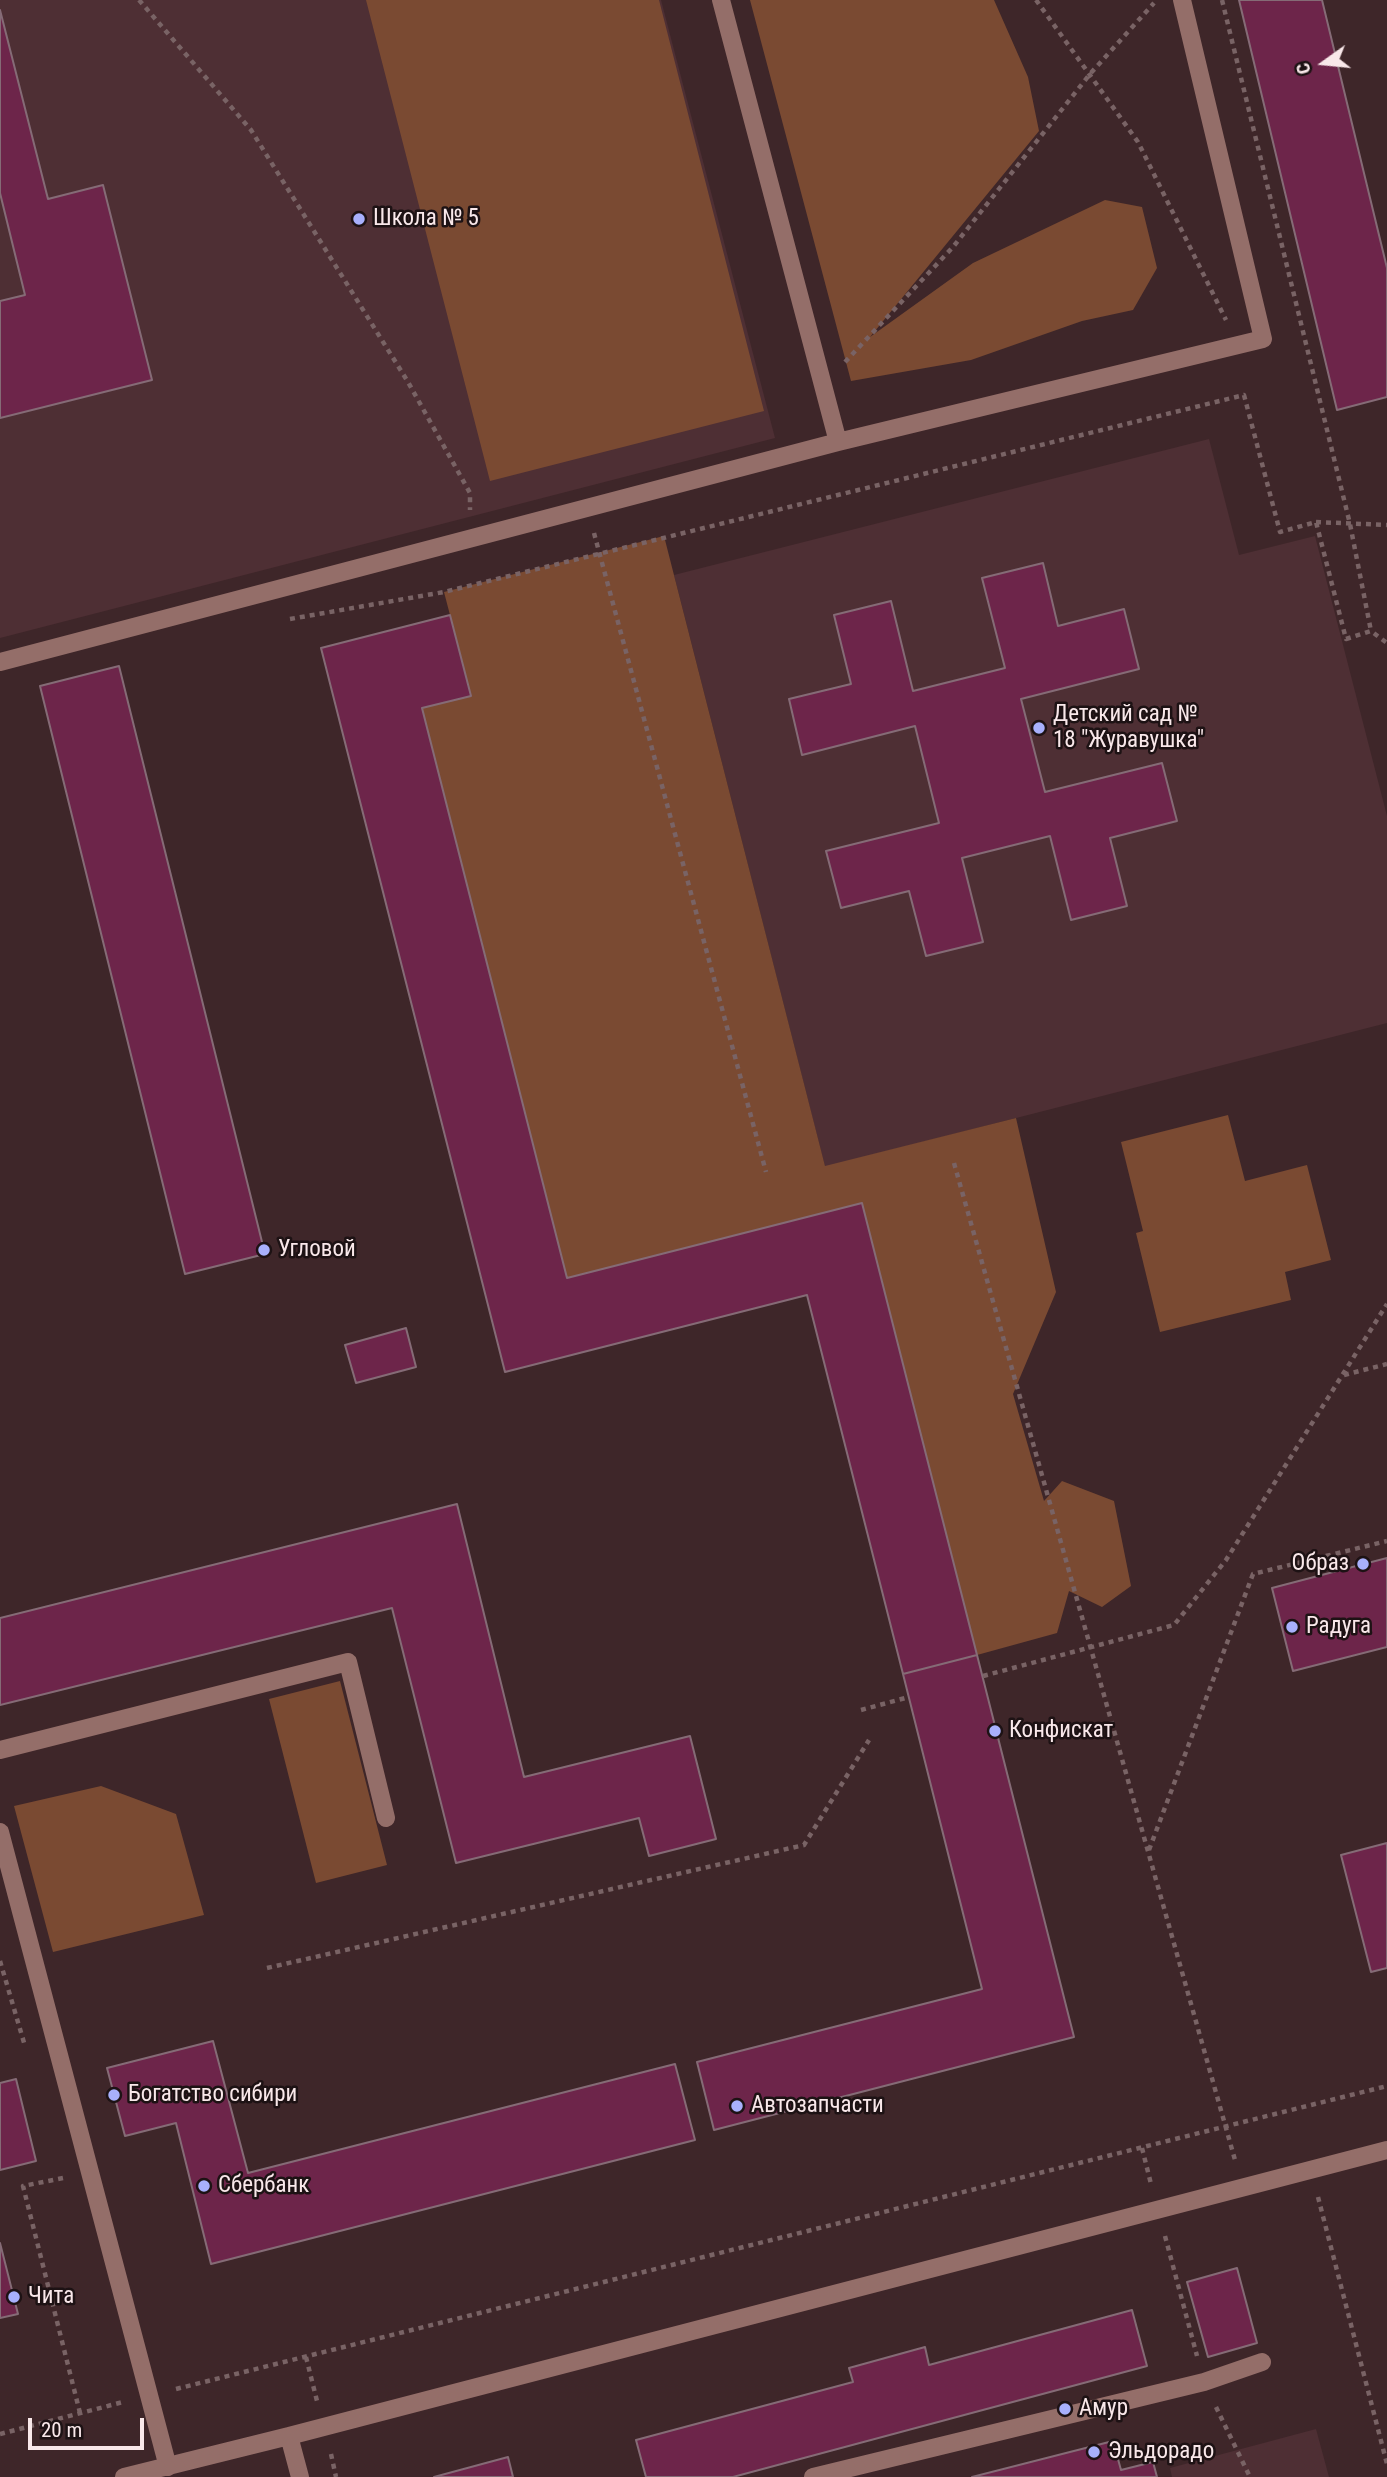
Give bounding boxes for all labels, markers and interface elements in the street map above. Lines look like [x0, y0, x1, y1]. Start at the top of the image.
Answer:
north arrow [1289, 28, 1359, 98]
text: С [1291, 60, 1316, 77]
place label: Школа № 5 [373, 205, 479, 233]
marker: Школа № 5 [351, 211, 367, 227]
place label: Детский сад № 18 "Журавушка" [1053, 701, 1204, 755]
marker: Детский сад № 18 "Журавушка" [1031, 720, 1047, 736]
place label: Угловой [278, 1236, 356, 1264]
marker: Угловой [256, 1242, 272, 1258]
place label: Образ [1292, 1550, 1349, 1578]
marker: Образ [1355, 1556, 1371, 1572]
place label: Радуга [1306, 1613, 1371, 1641]
marker: Радуга [1284, 1619, 1300, 1635]
place label: Конфискат [1009, 1717, 1113, 1745]
marker: Конфискат [987, 1723, 1003, 1739]
place label: Богатство сибири [128, 2081, 297, 2109]
marker: Богатство сибири [106, 2087, 122, 2103]
place label: Автозапчасти [751, 2092, 884, 2120]
marker: Автозапчасти [729, 2098, 745, 2114]
place label: Сбербанк [218, 2172, 309, 2200]
marker: Сбербанк [196, 2178, 212, 2194]
place label: Чита [28, 2283, 74, 2311]
marker: Чита [6, 2289, 22, 2305]
place label: Амур [1079, 2395, 1128, 2423]
marker: Амур [1057, 2401, 1073, 2417]
scale bar [32, 2404, 147, 2448]
text: 20 m [41, 2418, 82, 2442]
place label: Эльдорадо [1108, 2438, 1214, 2466]
marker: Эльдорадо [1086, 2444, 1102, 2460]

